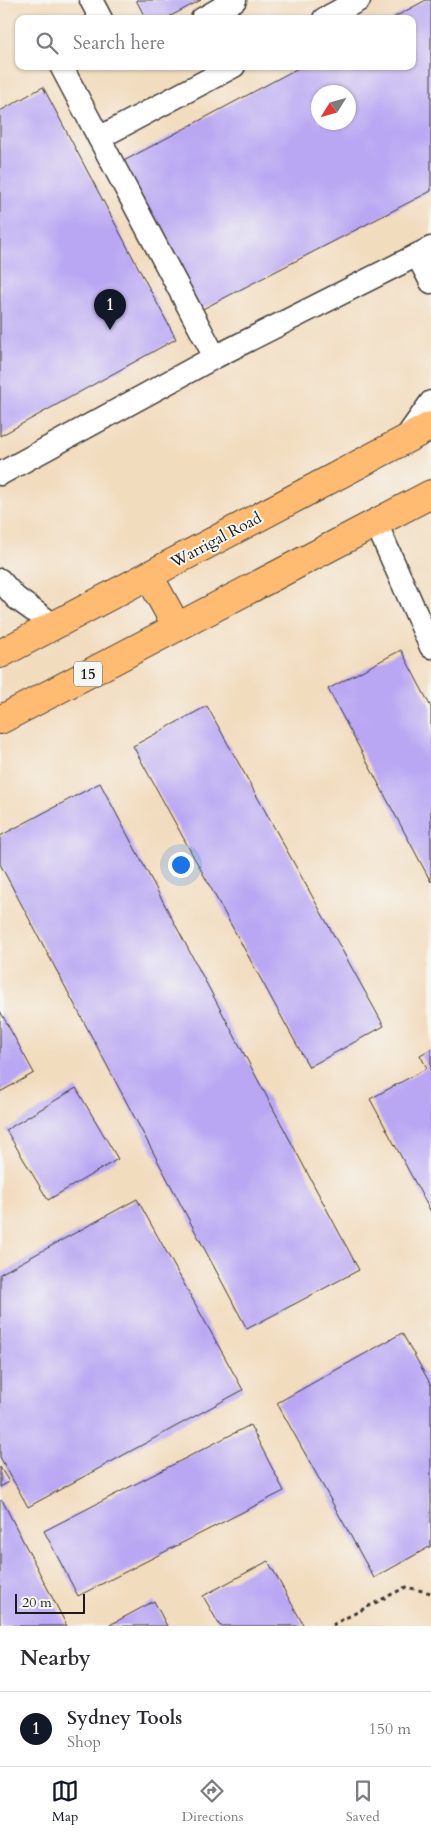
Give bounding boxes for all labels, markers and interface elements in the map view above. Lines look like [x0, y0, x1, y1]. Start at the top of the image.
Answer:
search box [15, 15, 416, 70]
icon: search [33, 29, 61, 57]
text: Search here [73, 30, 165, 56]
north arrow [311, 85, 356, 130]
pin: 1 [94, 289, 126, 330]
street label: Warrigal Road [166, 507, 266, 574]
road number: 15 [74, 662, 102, 686]
your location [168, 852, 194, 878]
scale bar [15, 1591, 85, 1614]
text: 20 m [22, 1593, 52, 1612]
text: Nearby [20, 1644, 91, 1673]
text: Sydney Tools [67, 1705, 182, 1731]
text: 1 [32, 1718, 40, 1740]
text: 150 m [369, 1718, 411, 1740]
text: Shop [67, 1731, 101, 1753]
tab: Map [51, 1777, 79, 1826]
tab: Directions [182, 1777, 243, 1826]
tab: Saved [346, 1777, 380, 1826]

